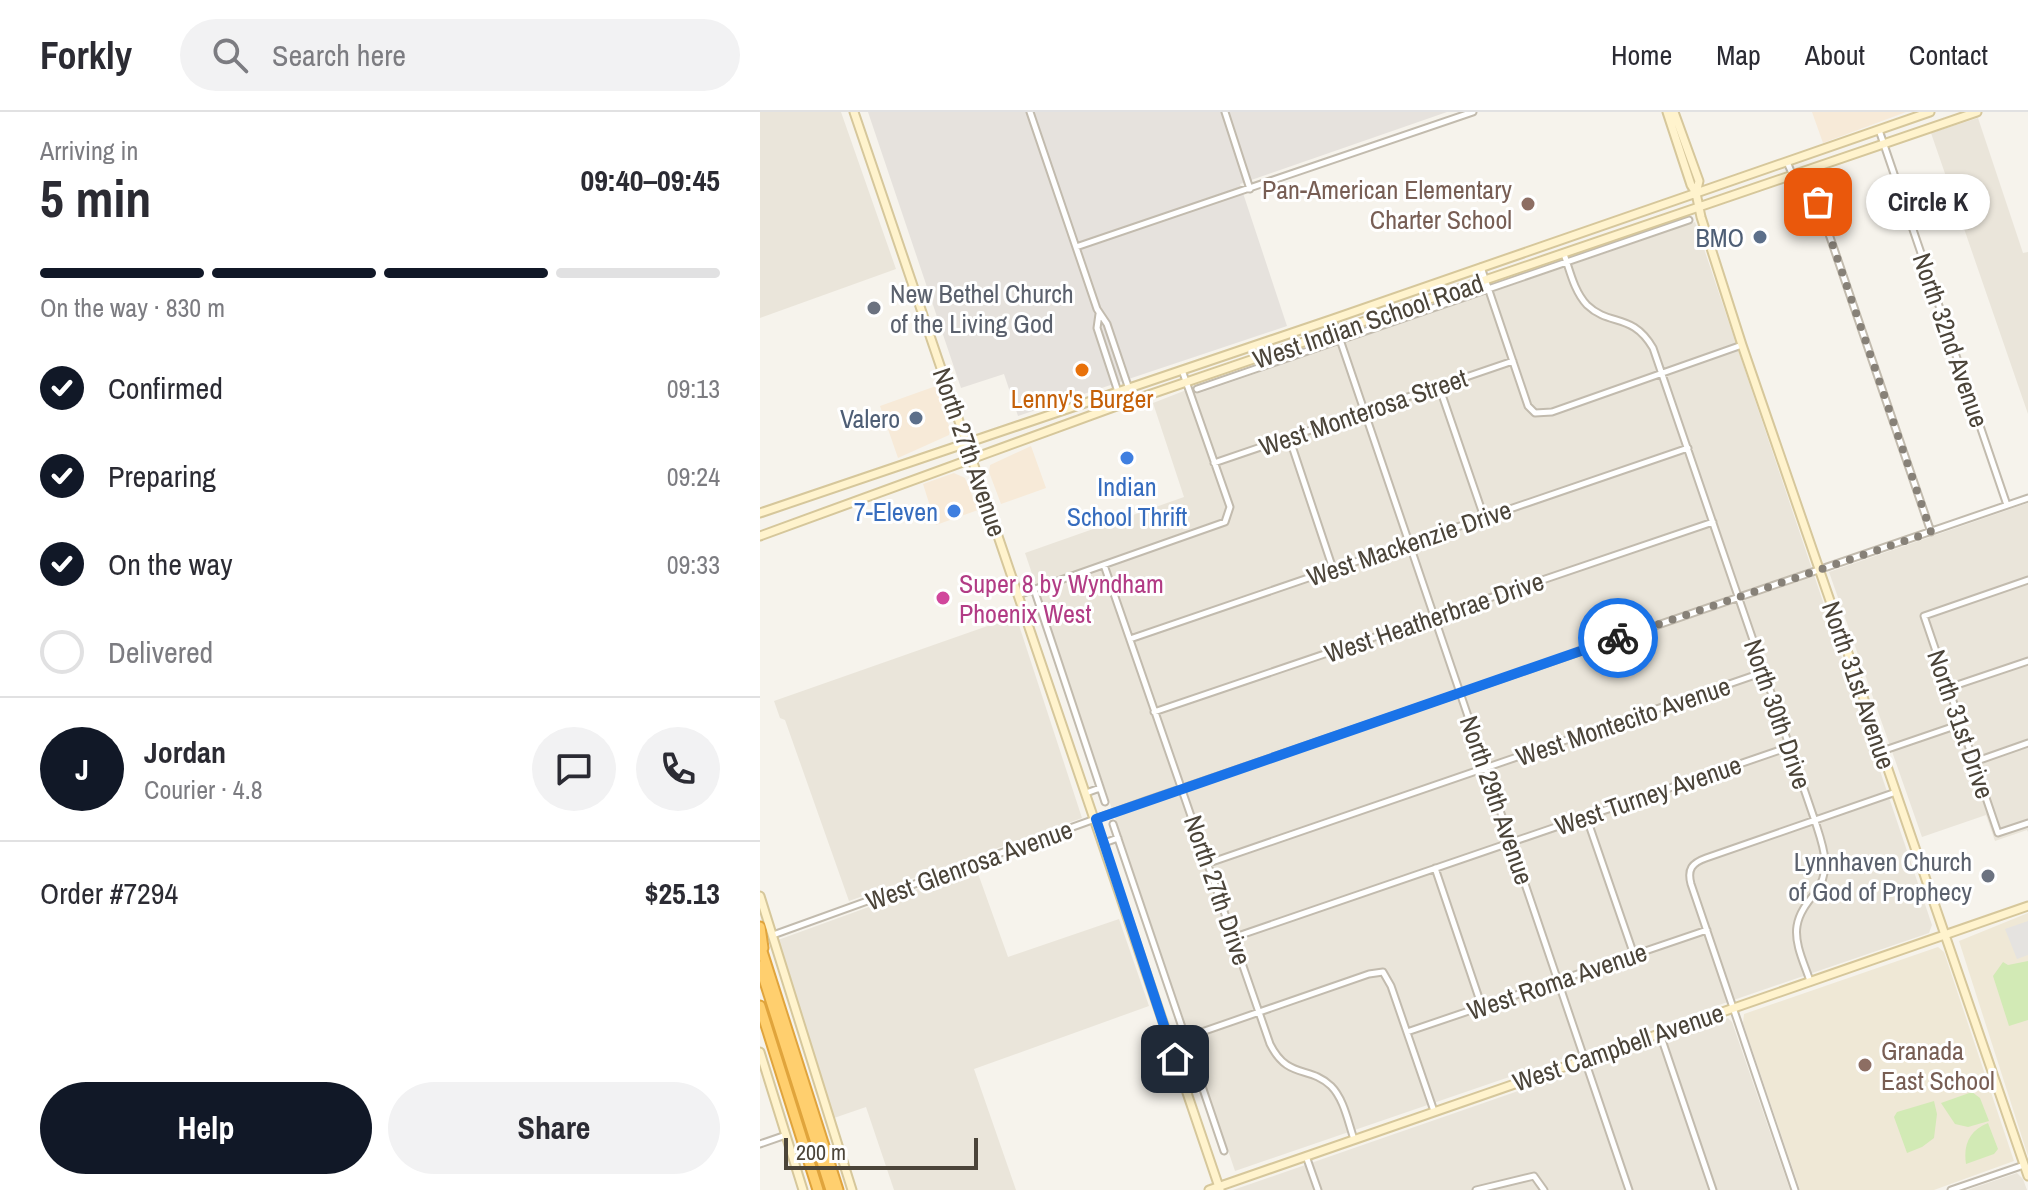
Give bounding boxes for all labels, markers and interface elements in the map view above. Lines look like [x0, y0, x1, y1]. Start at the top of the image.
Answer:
search box [180, 19, 740, 91]
text: Forkly [40, 30, 132, 81]
icon: search [208, 33, 252, 77]
text: Search here [272, 35, 406, 75]
text: Home [1611, 36, 1672, 74]
text: Map [1716, 36, 1761, 74]
text: About [1805, 36, 1865, 74]
text: Contact [1909, 36, 1988, 74]
text: Arriving in [40, 133, 138, 168]
text: 09:40–09:45 [581, 160, 720, 200]
text: 5 min [40, 163, 151, 233]
pin [1784, 168, 1852, 236]
place label: Pan-American Elementary Charter School [1262, 172, 1512, 237]
callout: Circle K [1866, 174, 1990, 230]
icon: bag [1796, 180, 1840, 224]
text: Circle K [1888, 184, 1968, 219]
marker: Pan-American Elementary Charter School [1519, 195, 1537, 213]
place label: BMO [1695, 220, 1744, 255]
marker: BMO [1751, 228, 1769, 246]
street label: North 32nd Avenue [1905, 248, 1997, 432]
street label: West Indian School Road [1248, 265, 1488, 377]
place label: New Bethel Church of the Living God [890, 276, 1074, 341]
text: On the way · 830 m [40, 290, 225, 325]
marker: New Bethel Church of the Living God [865, 299, 883, 317]
street label: West Monterosa Street [1254, 360, 1472, 464]
marker: Lenny's Burger [1073, 361, 1091, 379]
street label: North 27th Avenue [925, 363, 1015, 541]
icon: check [40, 366, 84, 410]
text: Confirmed [108, 368, 223, 408]
text: 09:13 [667, 371, 720, 406]
place label: Lenny's Burger [1011, 381, 1153, 416]
place label: Valero [840, 401, 900, 436]
marker: Valero [907, 409, 925, 427]
marker: Indian School Thrift [1118, 449, 1136, 467]
icon: check [40, 454, 84, 498]
text: Preparing [108, 456, 216, 496]
text: 09:24 [667, 459, 720, 494]
place label: Indian School Thrift [1067, 469, 1187, 534]
street label: West Mackenzie Drive [1302, 492, 1516, 594]
place label: 7-Eleven [854, 494, 938, 529]
marker: 7-Eleven [945, 502, 963, 520]
icon: check [40, 542, 84, 586]
text: On the way [108, 544, 232, 584]
text: 09:33 [667, 547, 720, 582]
street label: West Heatherbrae Drive [1320, 563, 1548, 671]
place label: Super 8 by Wyndham Phoenix West [959, 566, 1164, 631]
marker: Super 8 by Wyndham Phoenix West [934, 589, 952, 607]
street label: North 31st Avenue [1814, 597, 1904, 773]
courier [1578, 598, 1658, 678]
icon: bike [1596, 616, 1640, 660]
text: Delivered [108, 632, 213, 672]
street label: North 30th Drive [1736, 634, 1820, 794]
street label: North 31st Drive [1919, 645, 2003, 803]
street label: West Montecito Avenue [1511, 668, 1735, 774]
street label: North 29th Avenue [1452, 711, 1542, 889]
button: chat [532, 727, 616, 811]
button: phone [636, 727, 720, 811]
text: Jordan [144, 732, 226, 772]
street label: West Turney Avenue [1550, 747, 1746, 843]
text: J [75, 749, 89, 789]
text: Courier · 4.8 [144, 772, 263, 807]
street label: North 27th Drive [1176, 810, 1260, 970]
street label: West Glenrosa Avenue [861, 811, 1077, 919]
place label: Lynnhaven Church of God of Prophecy [1788, 844, 1972, 909]
marker: Lynnhaven Church of God of Prophecy [1979, 867, 1997, 885]
text: Order #7294 [40, 873, 178, 913]
text: $25.13 [645, 873, 720, 913]
street label: West Roma Avenue [1463, 934, 1651, 1028]
street label: West Campbell Avenue [1508, 994, 1728, 1100]
pin [1141, 1025, 1209, 1093]
place label: Granada East School [1881, 1033, 1995, 1098]
icon: home [1153, 1037, 1197, 1081]
marker: Granada East School [1856, 1056, 1874, 1074]
button: Help [40, 1082, 372, 1174]
button: Share [388, 1082, 720, 1174]
scale bar [784, 1134, 978, 1170]
text: 200 m [796, 1137, 846, 1167]

